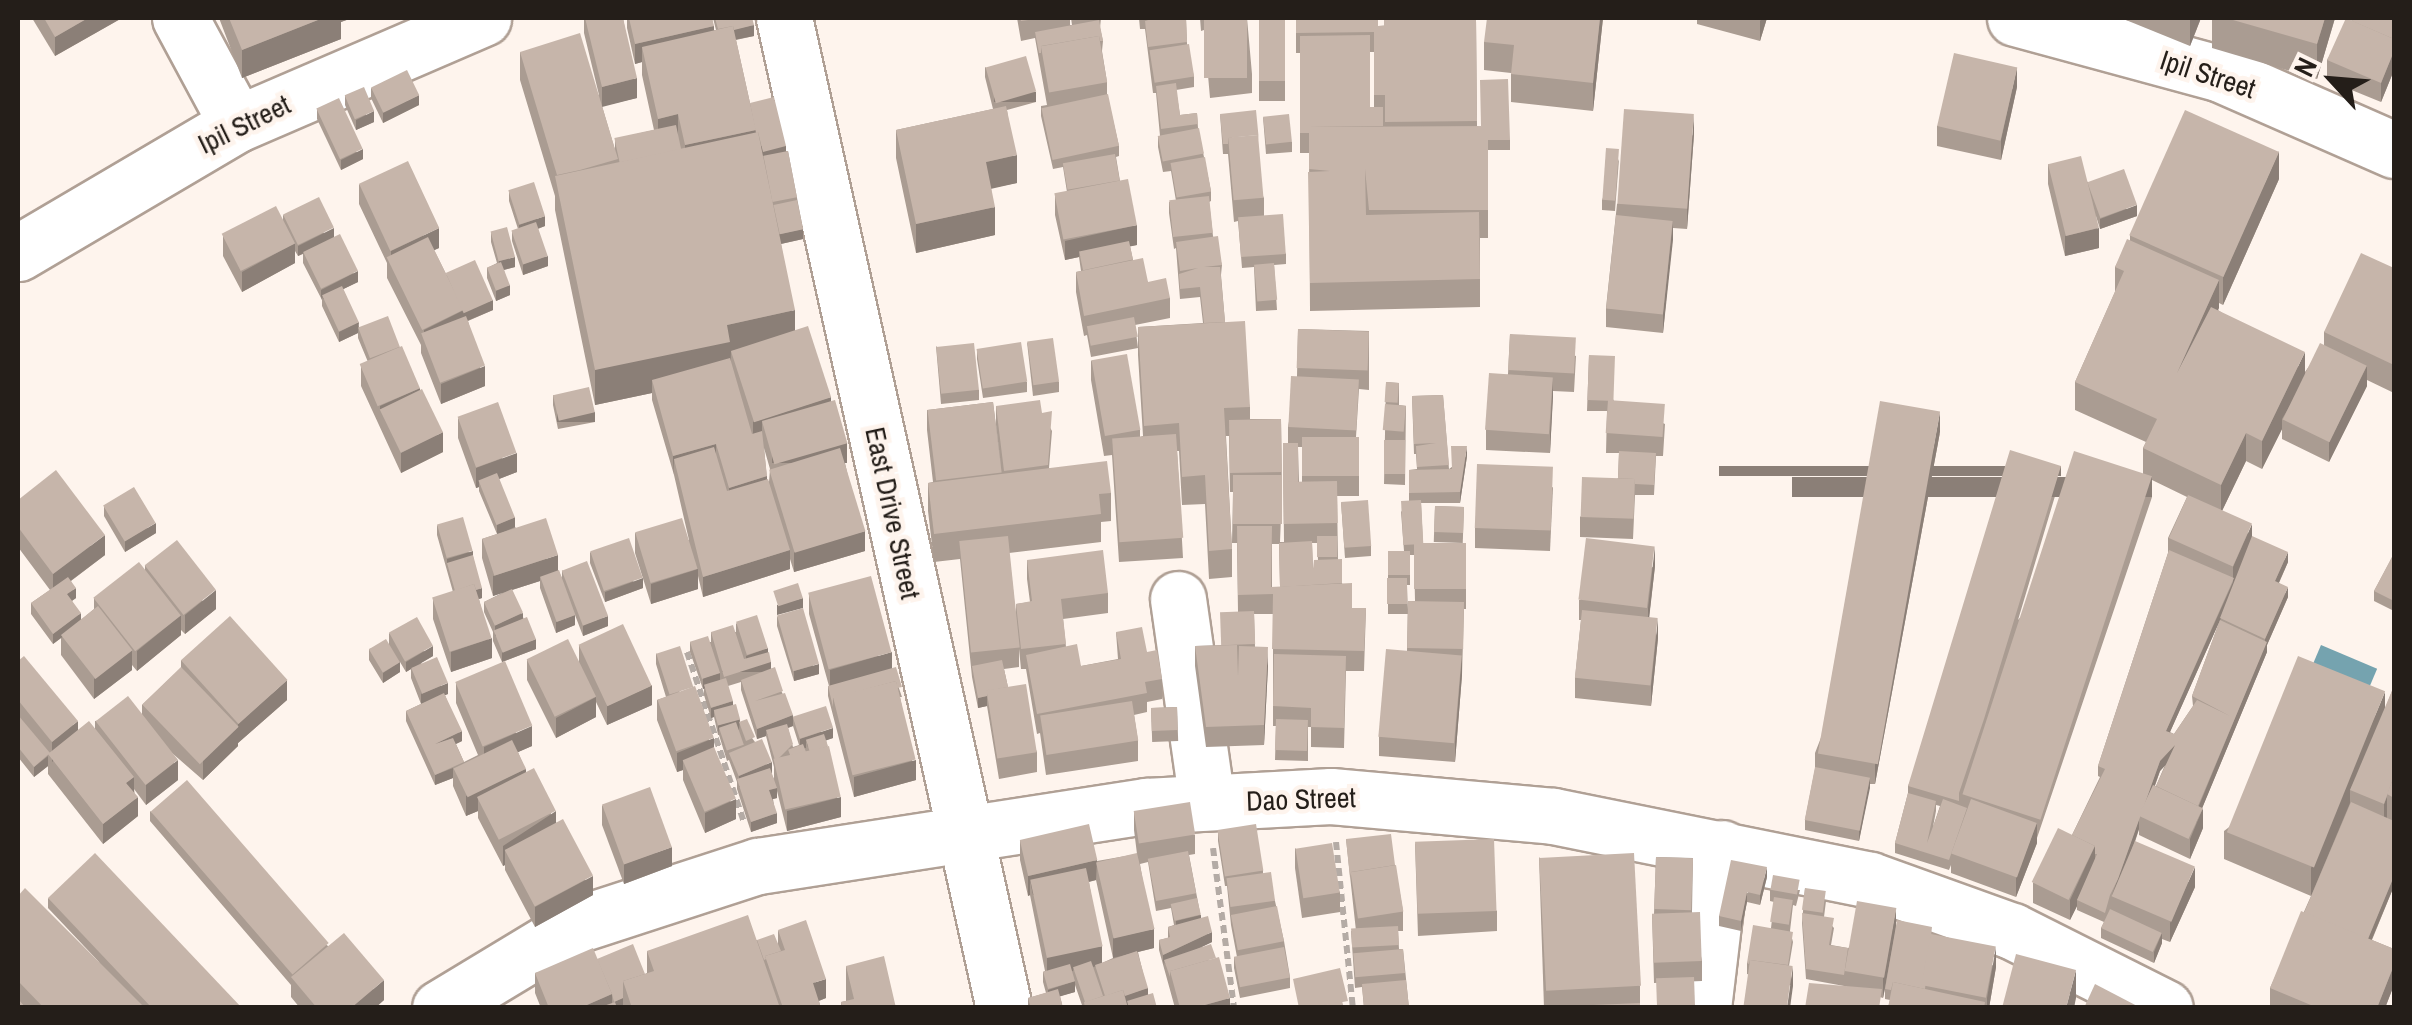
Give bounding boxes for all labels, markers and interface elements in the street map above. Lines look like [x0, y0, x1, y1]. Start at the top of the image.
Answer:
north arrow [2282, 30, 2382, 130]
street label: Ipil Street [2156, 43, 2260, 105]
text: N [2284, 51, 2326, 83]
street label: Ipil Street [192, 87, 296, 161]
street label: East Drive Street [858, 424, 928, 602]
street label: Dao Street [1246, 780, 1356, 818]

